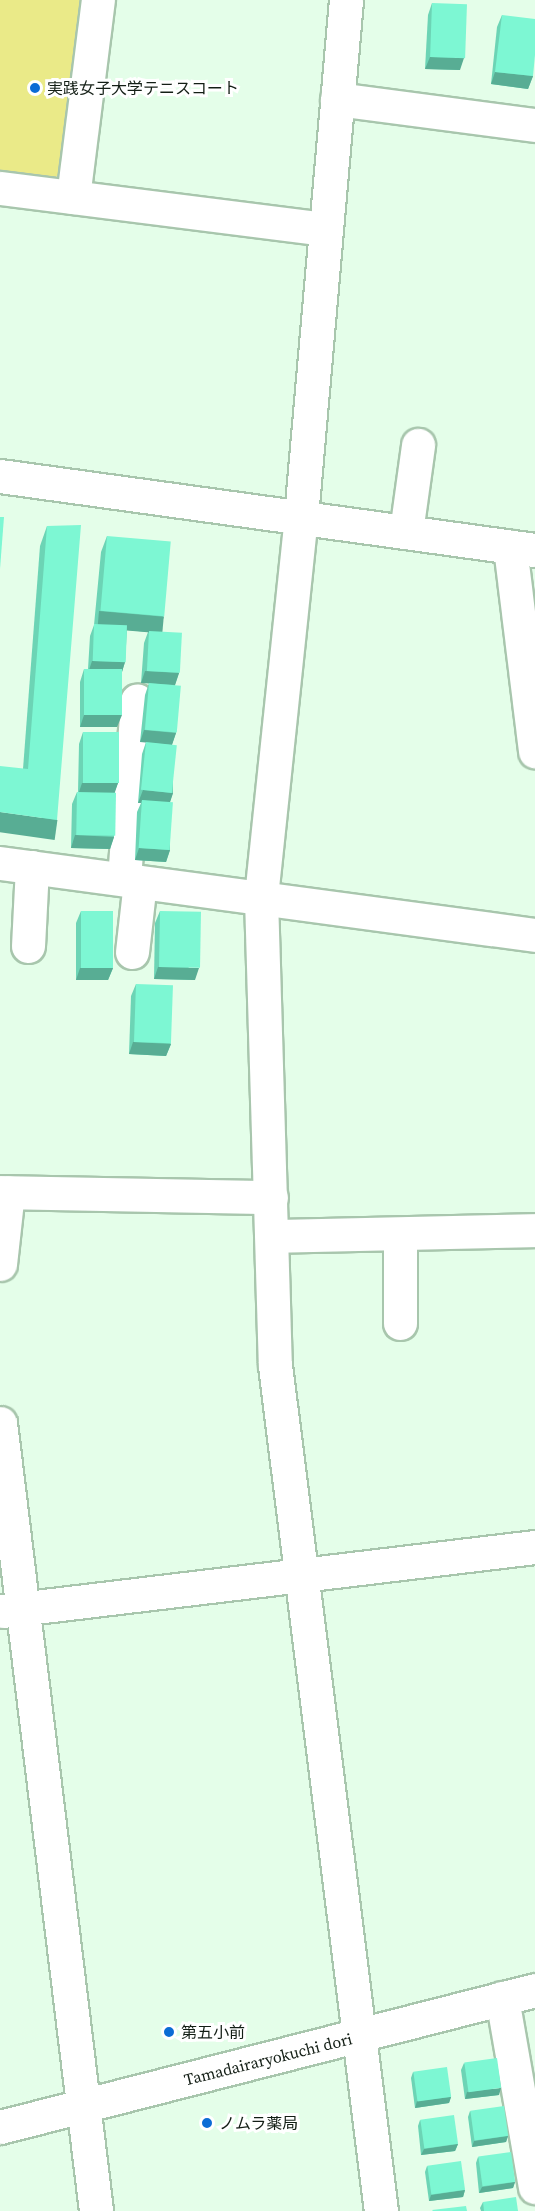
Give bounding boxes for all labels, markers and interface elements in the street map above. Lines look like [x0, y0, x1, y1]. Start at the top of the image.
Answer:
place label: 実践女子大学テニスコート [47, 78, 239, 98]
marker: 実践女子大学テニスコート [28, 81, 42, 95]
place label: 第五小前 [181, 2022, 245, 2042]
marker: 第五小前 [162, 2025, 176, 2039]
street label: Tamadairaryokuchi dori [182, 2029, 354, 2089]
place label: ノムラ薬局 [219, 2113, 299, 2133]
marker: ノムラ薬局 [200, 2116, 214, 2130]

